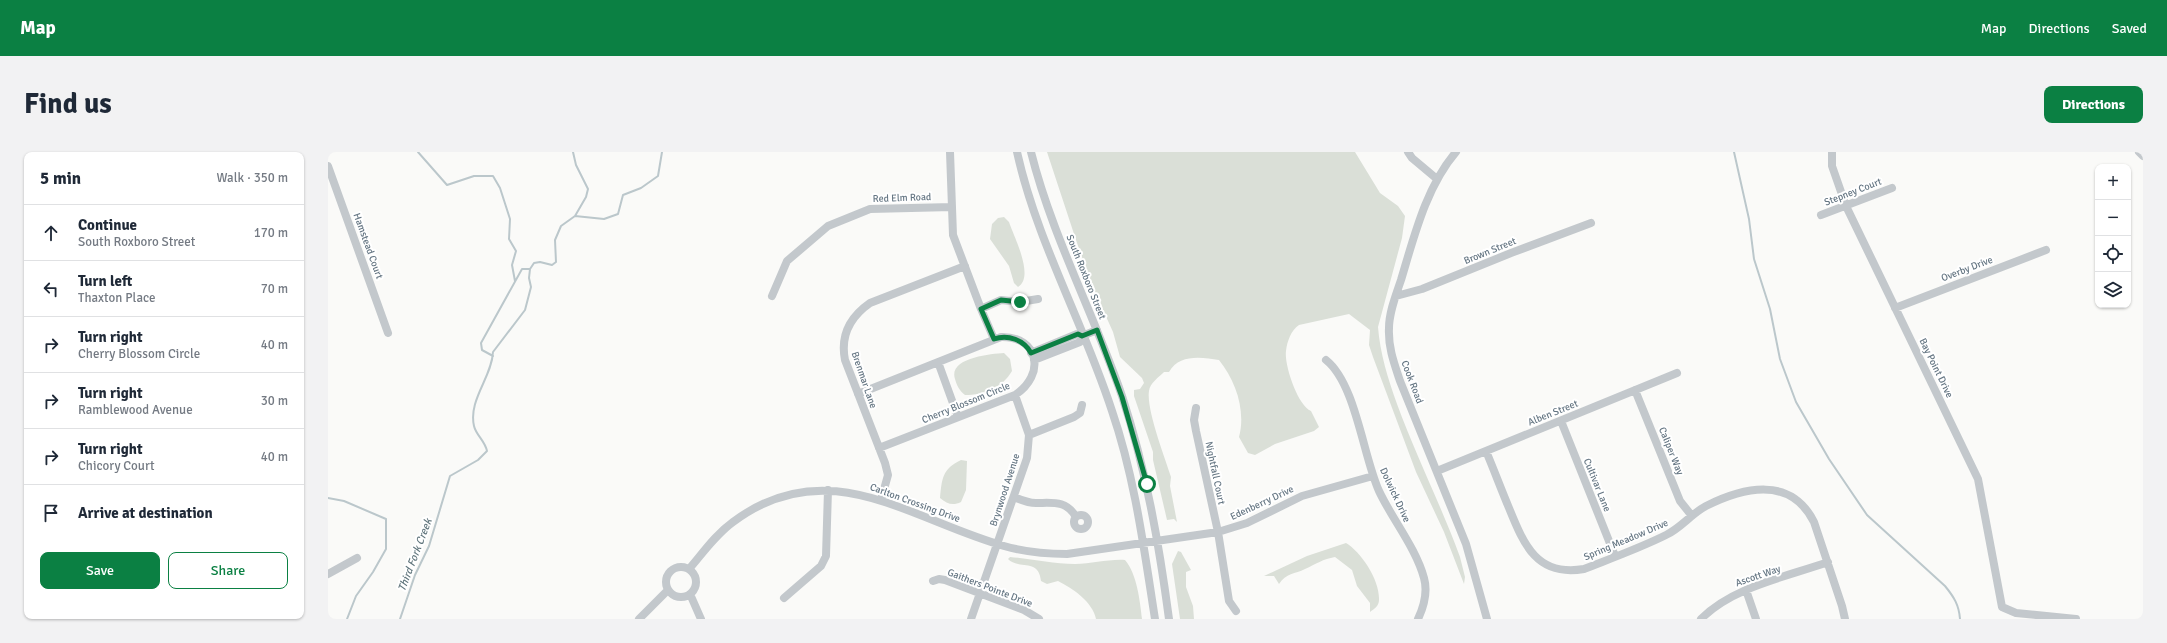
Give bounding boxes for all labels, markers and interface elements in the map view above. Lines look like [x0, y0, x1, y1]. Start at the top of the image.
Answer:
text: Map [20, 16, 56, 40]
text: Map [1981, 20, 2007, 37]
text: Directions [2029, 20, 2090, 37]
text: Saved [2112, 20, 2147, 37]
button: Directions [2044, 86, 2143, 123]
text: Find us [24, 87, 112, 121]
map controls [2095, 164, 2131, 308]
button: + [2095, 164, 2131, 200]
text: 5 min [40, 168, 81, 189]
text: Walk · 350 m [217, 170, 288, 186]
street label: Stepney Court [1823, 175, 1884, 208]
street label: Red Elm Road [873, 191, 931, 205]
button: − [2095, 200, 2131, 236]
street label: Hamstead Court [351, 211, 386, 281]
text: Continue [78, 216, 137, 234]
icon: ahead [40, 222, 62, 244]
text: 170 m [254, 225, 288, 241]
street label: South Roxboro Street [1064, 233, 1109, 322]
text: South Roxboro Street [78, 234, 195, 250]
street label: Brown Street [1462, 235, 1518, 267]
button: locate [2095, 236, 2131, 272]
street label: Overby Drive [1940, 254, 1994, 284]
text: Turn left [78, 272, 132, 290]
button: layers [2095, 272, 2131, 308]
icon: left [40, 278, 62, 300]
text: 70 m [261, 281, 288, 297]
text: Thaxton Place [78, 290, 156, 306]
route end [1011, 293, 1029, 311]
text: Turn right [78, 328, 143, 346]
icon: right [40, 334, 62, 356]
street label: Bay Point Drive [1916, 336, 1956, 400]
text: 40 m [261, 337, 288, 353]
text: Cherry Blossom Circle [78, 346, 200, 362]
street label: Brenmar Lane [849, 350, 879, 410]
street label: Cook Road [1398, 359, 1426, 405]
street label: Cherry Blossom Circle [920, 380, 1012, 426]
text: Turn right [78, 384, 143, 402]
icon: right [40, 390, 62, 412]
text: 30 m [261, 393, 288, 409]
street label: Alben Street [1526, 397, 1580, 428]
text: Ramblewood Avenue [78, 402, 193, 418]
street label: Caliper Way [1656, 425, 1686, 477]
text: Turn right [78, 440, 143, 458]
street label: Nightfall Court [1202, 440, 1228, 506]
icon: right [40, 446, 62, 468]
text: 40 m [261, 449, 288, 465]
street label: Brynwood Avenue [988, 452, 1022, 528]
street label: Cultivar Lane [1581, 457, 1613, 513]
text: Chicory Court [78, 458, 155, 474]
street label: Dolwick Drive [1377, 466, 1413, 524]
route start [1138, 475, 1156, 493]
street label: Carlton Crossing Drive [868, 481, 962, 525]
street label: Edenberry Drive [1228, 483, 1296, 523]
icon: arrive [40, 502, 62, 524]
text: Arrive at destination [78, 504, 213, 522]
water label: Third Fork Creek [395, 515, 435, 593]
street label: Spring Meadow Drive [1582, 517, 1670, 563]
button: Save [40, 552, 160, 589]
button: Share [168, 552, 288, 589]
street label: Ascott Way [1734, 563, 1783, 589]
street label: Gaithers Pointe Drive [946, 566, 1034, 610]

